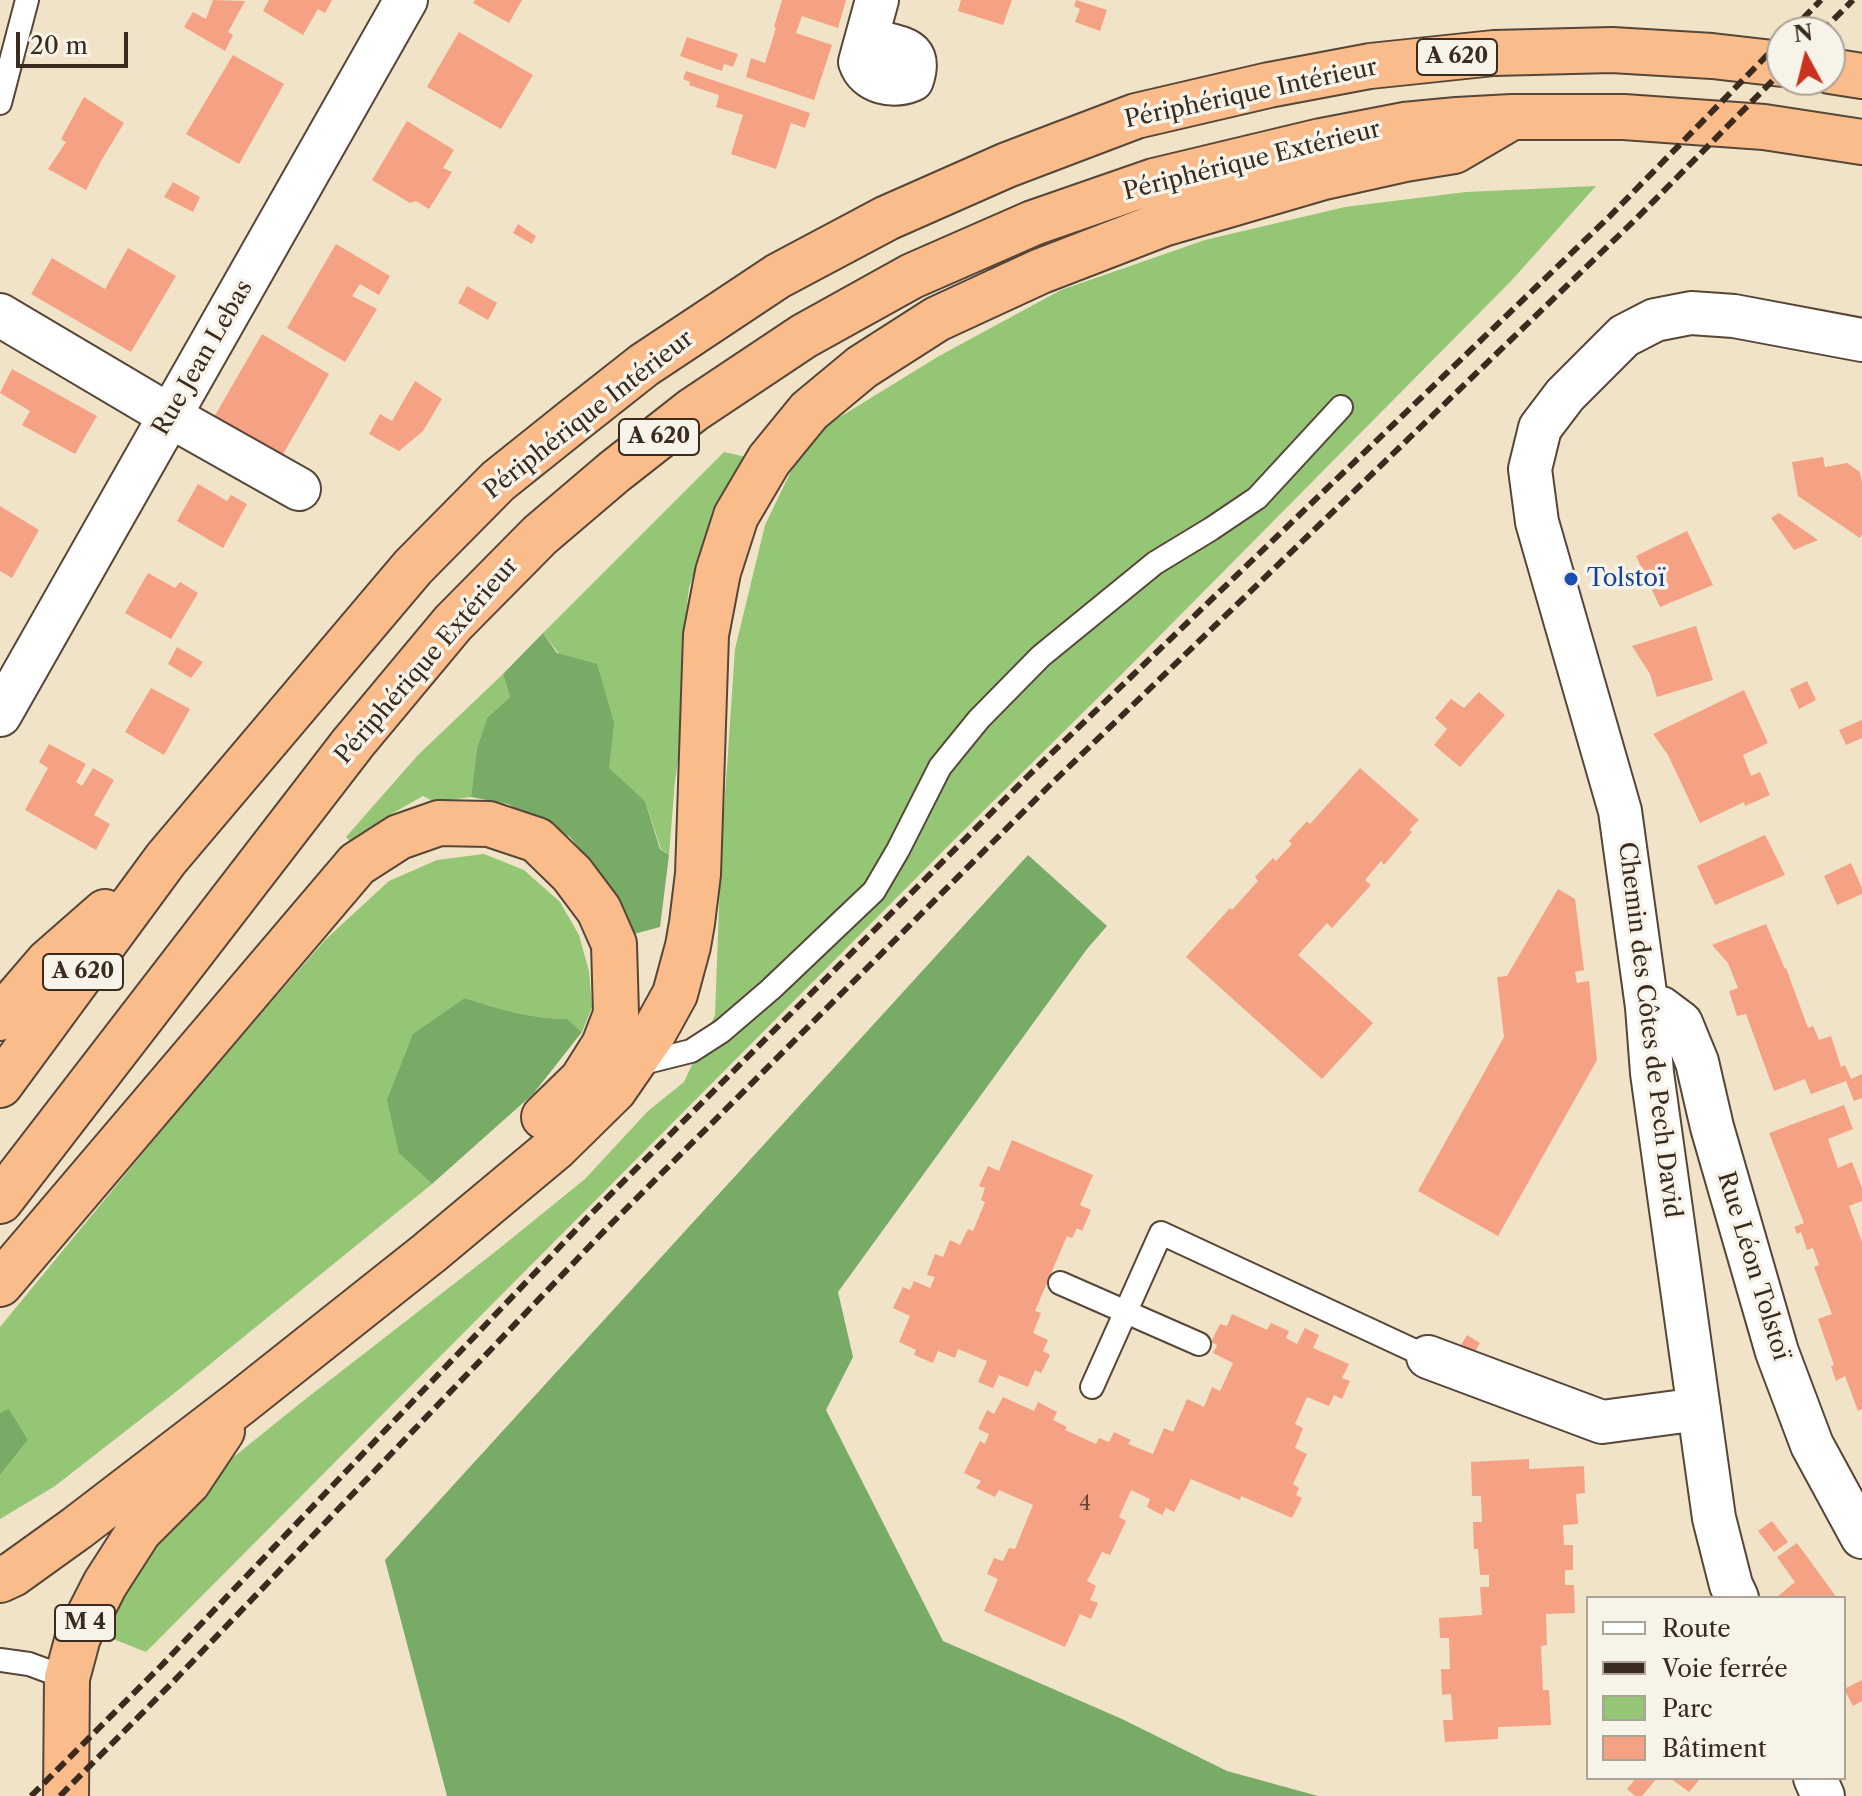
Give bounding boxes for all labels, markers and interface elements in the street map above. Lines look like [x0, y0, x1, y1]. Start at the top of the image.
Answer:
scale bar [20, 16, 132, 66]
north arrow [1766, 16, 1846, 96]
text: N [1792, 19, 1814, 48]
text: 20 m [30, 31, 88, 60]
road number: A 620 [1417, 39, 1497, 75]
street label: Périphérique Intérieur [1122, 53, 1380, 135]
street label: Périphérique Extérieur [1120, 115, 1384, 207]
street label: Rue Jean Lebas [147, 275, 259, 441]
street label: Périphérique Intérieur [479, 324, 699, 506]
road number: A 620 [619, 419, 699, 455]
street label: Périphérique Extérieur [330, 552, 524, 770]
place label: Tolstoï [1587, 565, 1665, 593]
marker: Tolstoï [1562, 570, 1580, 588]
street label: Chemin des Côtes de Pech David [1612, 840, 1686, 1220]
road number: A 620 [43, 954, 123, 990]
street label: Rue Léon Tolstoï [1711, 1168, 1795, 1364]
house number: 4 [1079, 1492, 1091, 1516]
legend [1586, 1596, 1846, 1780]
road number: M 4 [55, 1605, 115, 1641]
text: Route [1662, 1614, 1731, 1643]
text: Voie ferrée [1662, 1654, 1788, 1683]
text: Parc [1662, 1694, 1713, 1723]
text: Bâtiment [1662, 1734, 1767, 1763]

